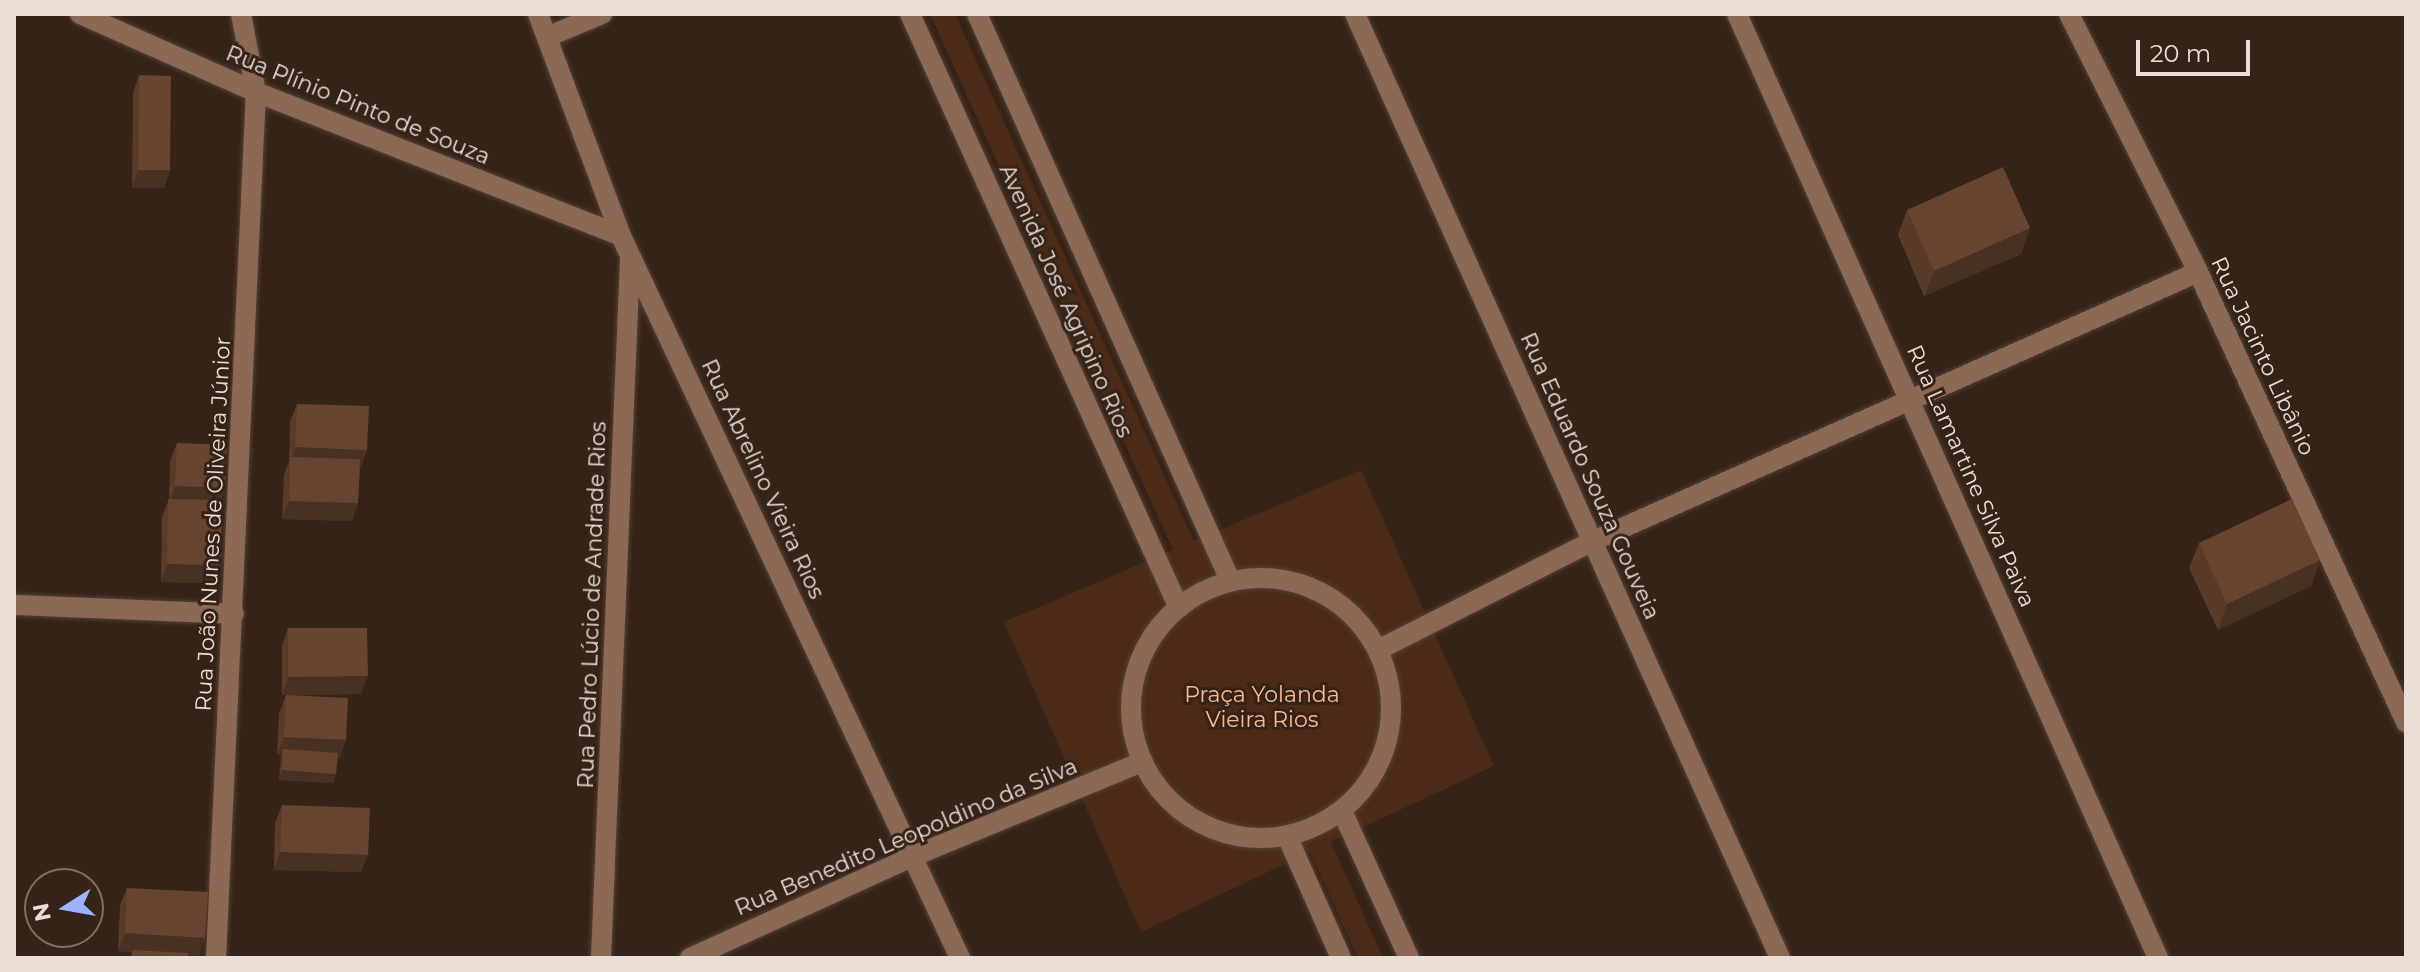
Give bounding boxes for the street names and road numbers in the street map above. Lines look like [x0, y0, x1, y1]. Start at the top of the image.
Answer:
street label: Rua Plínio Pinto de Souza [222, 40, 494, 170]
street label: Avenida José Agripino Rios [994, 160, 1138, 442]
street label: Rua Jacinto Libânio [2205, 253, 2321, 459]
street label: Rua Eduardo Souza Gouveia [1515, 329, 1665, 623]
street label: Rua João Nunes de Oliveira Júnior [190, 336, 236, 712]
street label: Rua Lamartine Silva Paiva [1901, 341, 2041, 611]
street label: Rua Abrelino Vieira Rios [696, 355, 830, 603]
street label: Rua Pedro Lúcio de Andrade Rios [572, 421, 612, 789]
street label: Rua Benedito Leopoldino da Silva [731, 753, 1081, 921]

